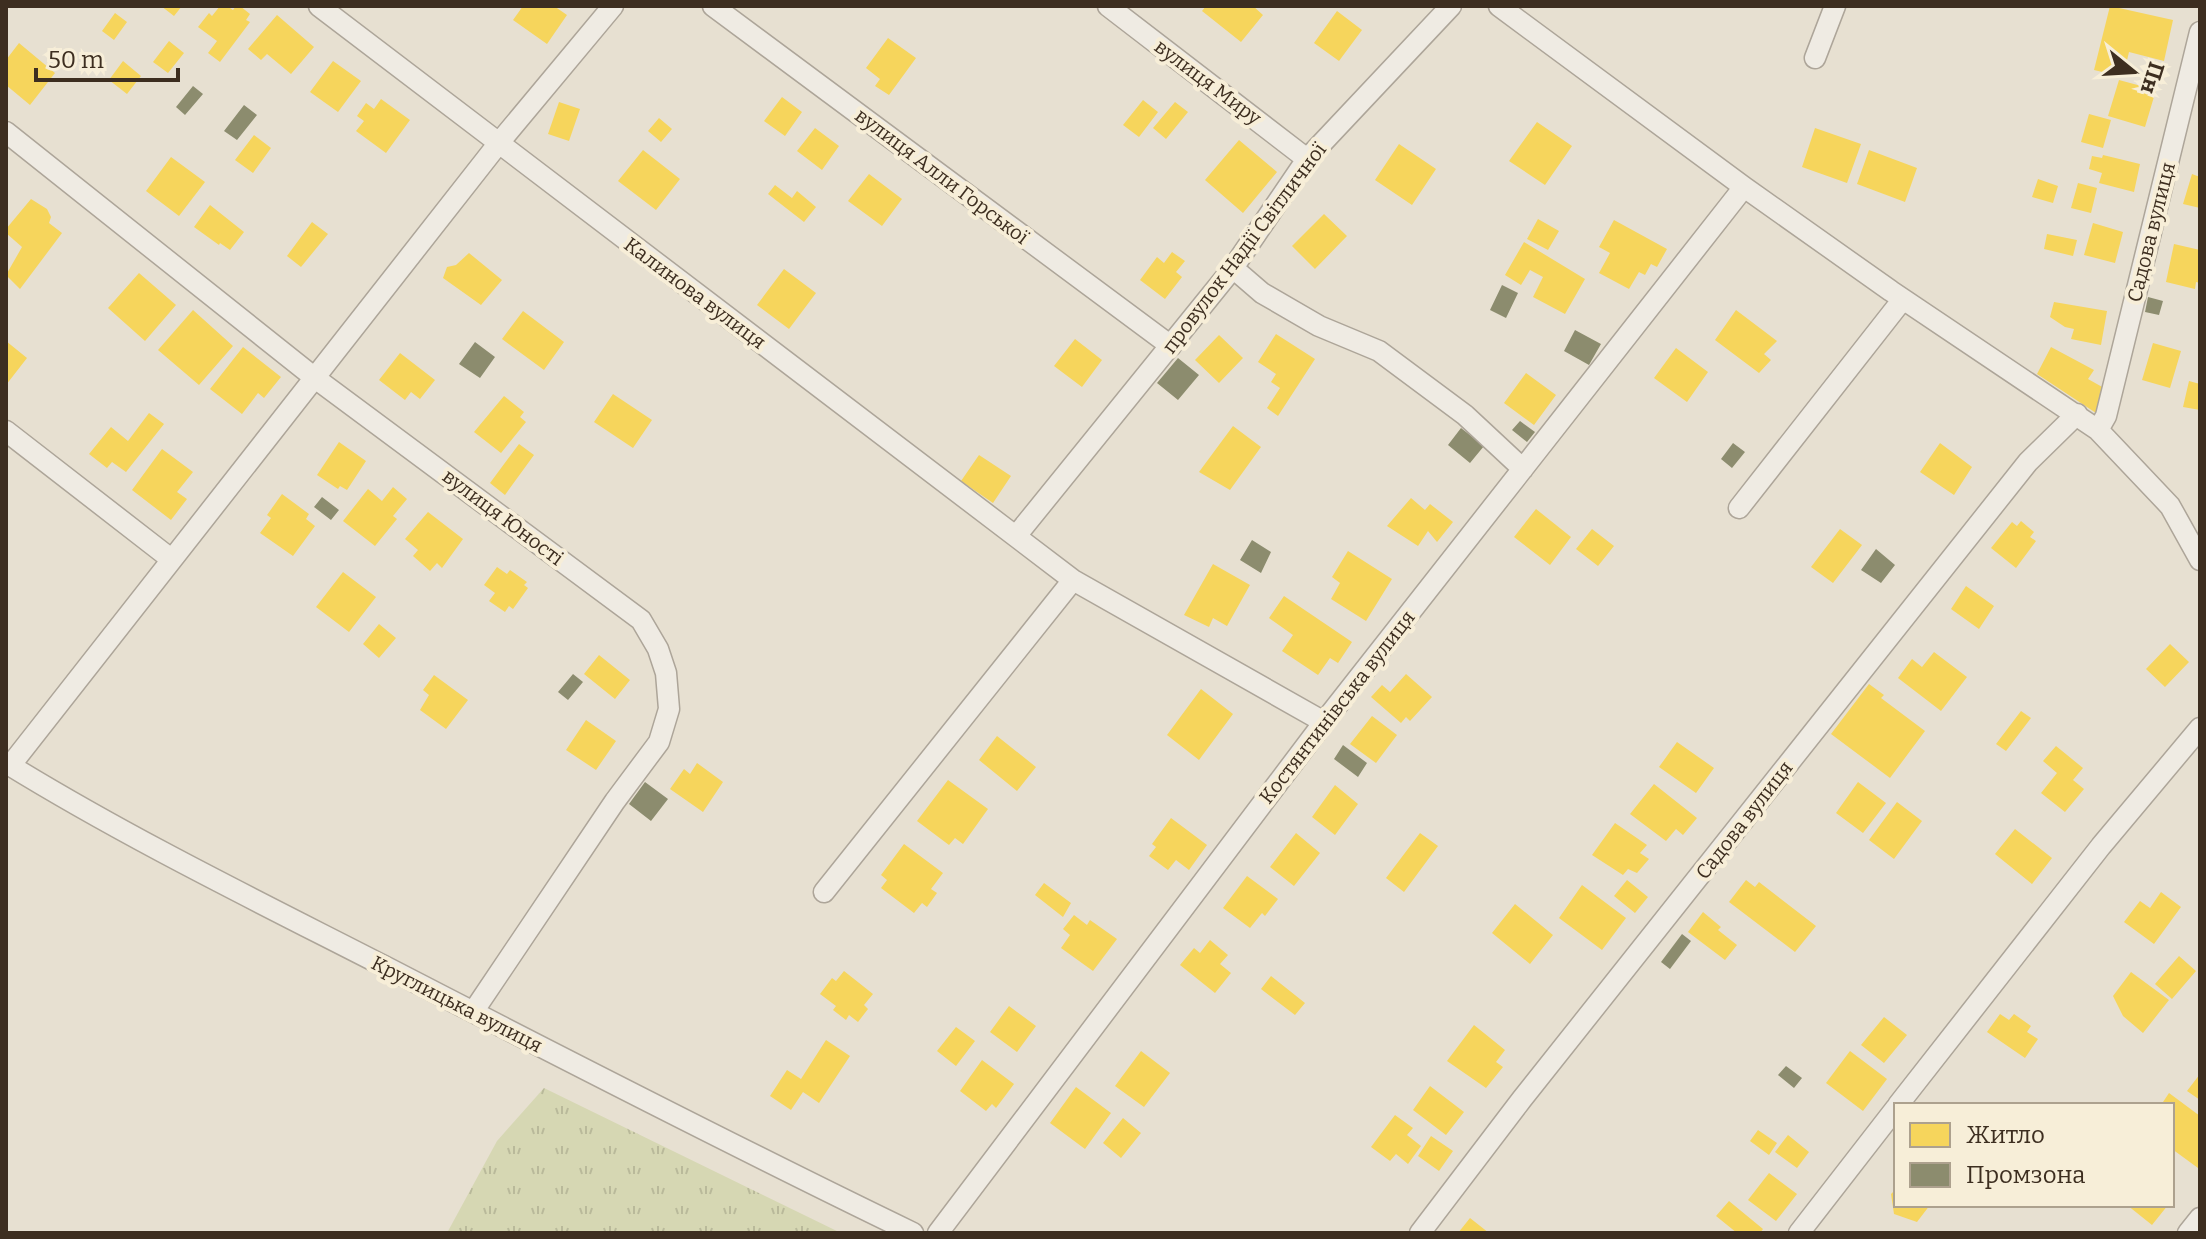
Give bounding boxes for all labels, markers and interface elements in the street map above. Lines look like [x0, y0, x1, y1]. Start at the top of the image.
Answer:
scale bar [36, 32, 178, 82]
north arrow [2094, 32, 2174, 112]
street label: вулиця Миру [1150, 34, 1266, 130]
text: 50 m [48, 46, 104, 74]
text: Пн [2135, 59, 2170, 98]
street label: вулиця Алли Горської [851, 103, 1033, 249]
street label: провулок Надії Світличної [1157, 138, 1331, 358]
street label: Садова вулиця [2122, 160, 2180, 304]
street label: Калинова вулиця [620, 232, 770, 354]
street label: вулиця Юності [438, 464, 568, 570]
street label: Костянтинівська вулиця [1254, 606, 1420, 808]
street label: Садова вулиця [1690, 756, 1798, 884]
street label: Круглицька вулиця [367, 950, 547, 1058]
legend [1894, 1103, 2174, 1207]
text: Житло [1966, 1121, 2045, 1149]
text: Промзона [1966, 1161, 2085, 1189]

